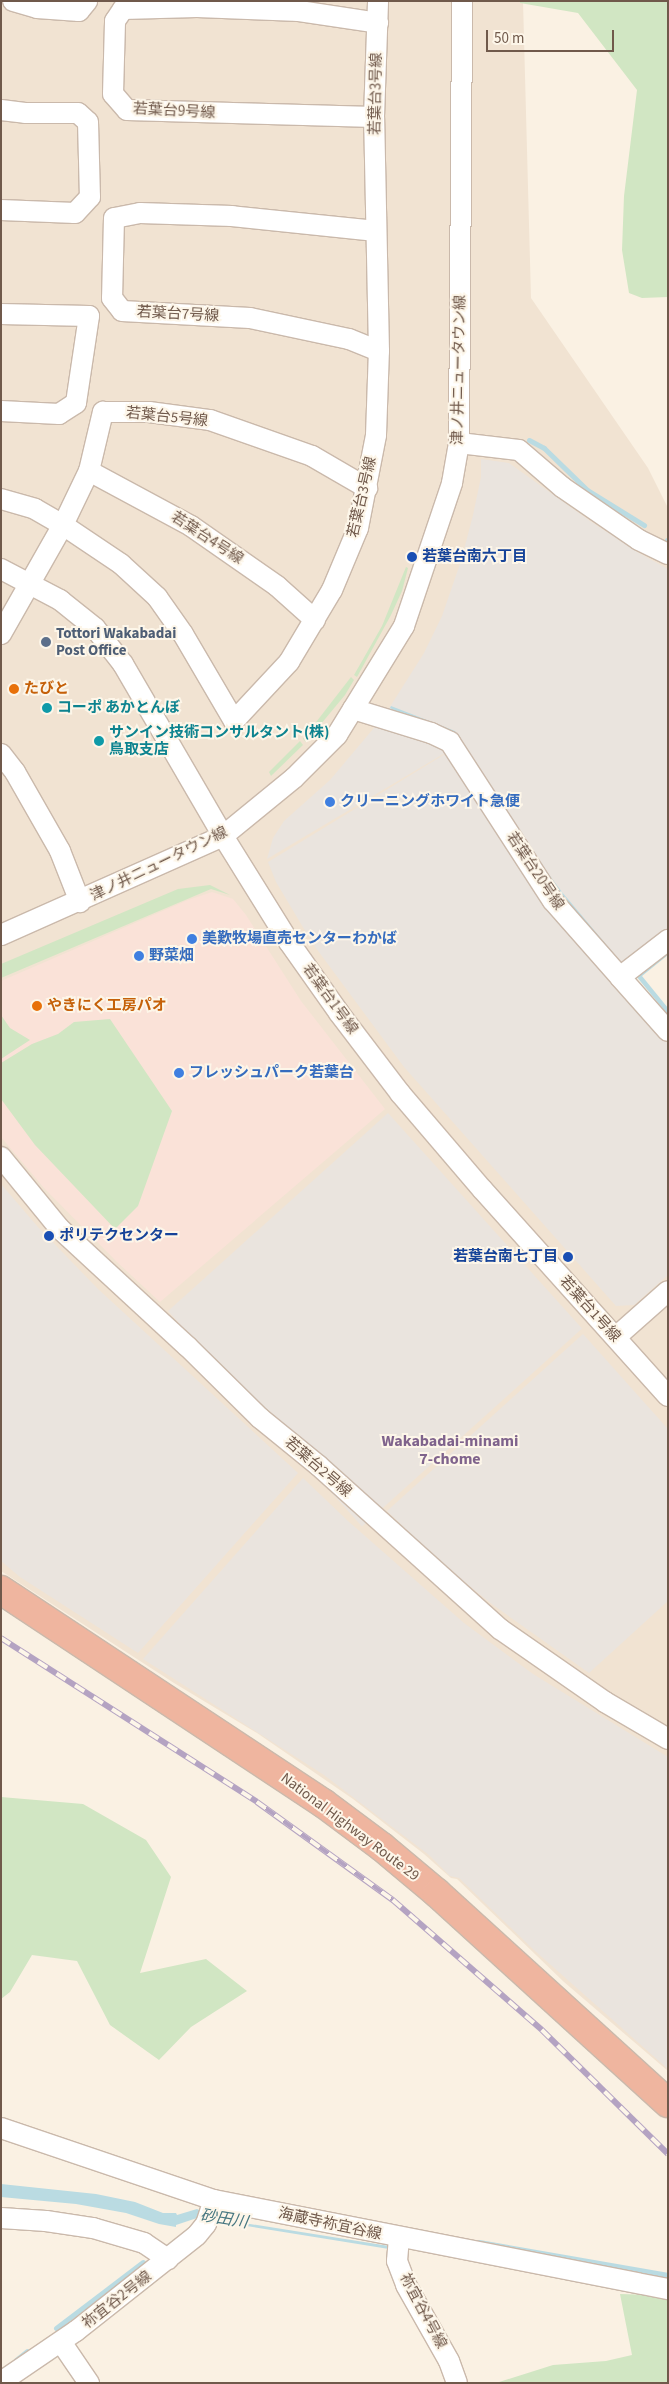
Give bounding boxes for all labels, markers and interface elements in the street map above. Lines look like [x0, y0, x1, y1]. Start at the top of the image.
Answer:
scale bar [489, 20, 616, 52]
text: 50 m [494, 28, 524, 49]
street label: 若葉台3号線 [366, 53, 386, 135]
street label: 若葉台9号線 [132, 100, 216, 122]
street label: 津ノ井ニュータウン線 [449, 295, 469, 445]
street label: 若葉台7号線 [136, 303, 220, 325]
street label: 若葉台5号線 [125, 404, 209, 430]
street label: 若葉台3号線 [344, 455, 380, 539]
street label: 若葉台4号線 [168, 508, 246, 568]
place label: 若葉台南六丁目 [422, 548, 527, 566]
marker: 若葉台南六丁目 [406, 551, 418, 563]
place label: Tottori Wakabadai Post Office [56, 624, 176, 659]
marker: Tottori Wakabadai Post Office [40, 636, 52, 648]
place label: たびと [24, 680, 69, 698]
marker: たびと [8, 683, 20, 695]
place label: コーポ あかとんぼ [57, 699, 180, 717]
marker: コーポ あかとんぼ [41, 702, 53, 714]
place label: サンイン技術コンサルタント(株) 鳥取支店 [109, 723, 329, 758]
marker: サンイン技術コンサルタント(株) 鳥取支店 [93, 735, 105, 747]
place label: クリーニングホワイト急便 [340, 793, 520, 811]
marker: クリーニングホワイト急便 [324, 796, 336, 808]
street label: 津ノ井ニュータウン線 [88, 823, 230, 905]
street label: 若葉台20号線 [502, 829, 568, 913]
place label: 美歎牧場直売センターわかば [202, 930, 397, 948]
marker: 美歎牧場直売センターわかば [186, 933, 198, 945]
place label: 野菜畑 [149, 947, 194, 965]
marker: 野菜畑 [133, 950, 145, 962]
street label: 若葉台1号線 [298, 960, 362, 1038]
place label: やきにく工房パオ [47, 997, 167, 1015]
marker: やきにく工房パオ [31, 1000, 43, 1012]
place label: フレッシュパーク若葉台 [189, 1064, 354, 1082]
marker: フレッシュパーク若葉台 [173, 1067, 185, 1079]
place label: ポリテクセンター [59, 1227, 179, 1245]
marker: ポリテクセンター [43, 1230, 55, 1242]
place label: 若葉台南七丁目 [453, 1248, 558, 1266]
marker: 若葉台南七丁目 [562, 1251, 574, 1263]
street label: 若葉台1号線 [556, 1272, 624, 1346]
district label: Wakabadai-minami 7-chome [382, 1431, 518, 1469]
street label: 若葉台2号線 [281, 1433, 355, 1501]
street label: National Highway Route 29 [277, 1769, 423, 1885]
street label: 海蔵寺祢宜谷線 [277, 2204, 383, 2244]
water label: 砂田川 [199, 2206, 249, 2232]
street label: 祢宜谷2号線 [79, 2268, 155, 2332]
street label: 祢宜谷4号線 [396, 2270, 450, 2352]

